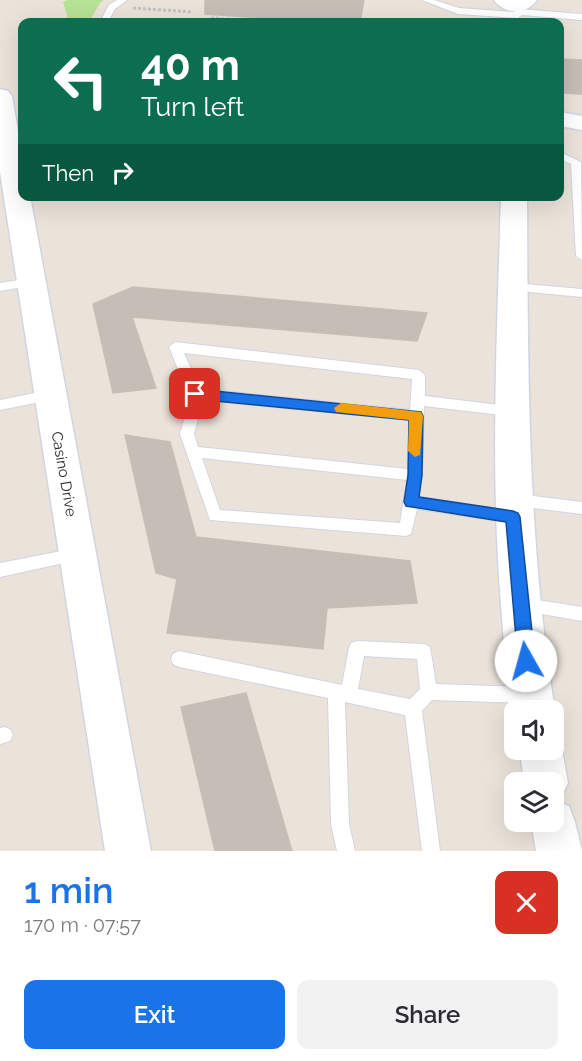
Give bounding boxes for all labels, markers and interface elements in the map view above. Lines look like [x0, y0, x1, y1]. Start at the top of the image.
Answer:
text: 40 m [141, 41, 240, 90]
icon: left [42, 42, 120, 120]
text: Turn left [141, 91, 244, 122]
icon: right [106, 156, 139, 189]
text: Then [42, 160, 94, 186]
pin [169, 368, 220, 419]
icon: arrive [178, 377, 211, 410]
street label: Casino Drive [48, 430, 80, 518]
position arrow [494, 629, 558, 693]
map controls [504, 700, 564, 832]
button: sound [504, 700, 564, 760]
button: layers [504, 772, 564, 832]
text: 1 min [24, 869, 113, 911]
button: close [495, 871, 558, 934]
text: 170 m · 07:57 [24, 913, 141, 937]
button: Exit [24, 980, 285, 1049]
button: Share [297, 980, 558, 1049]

